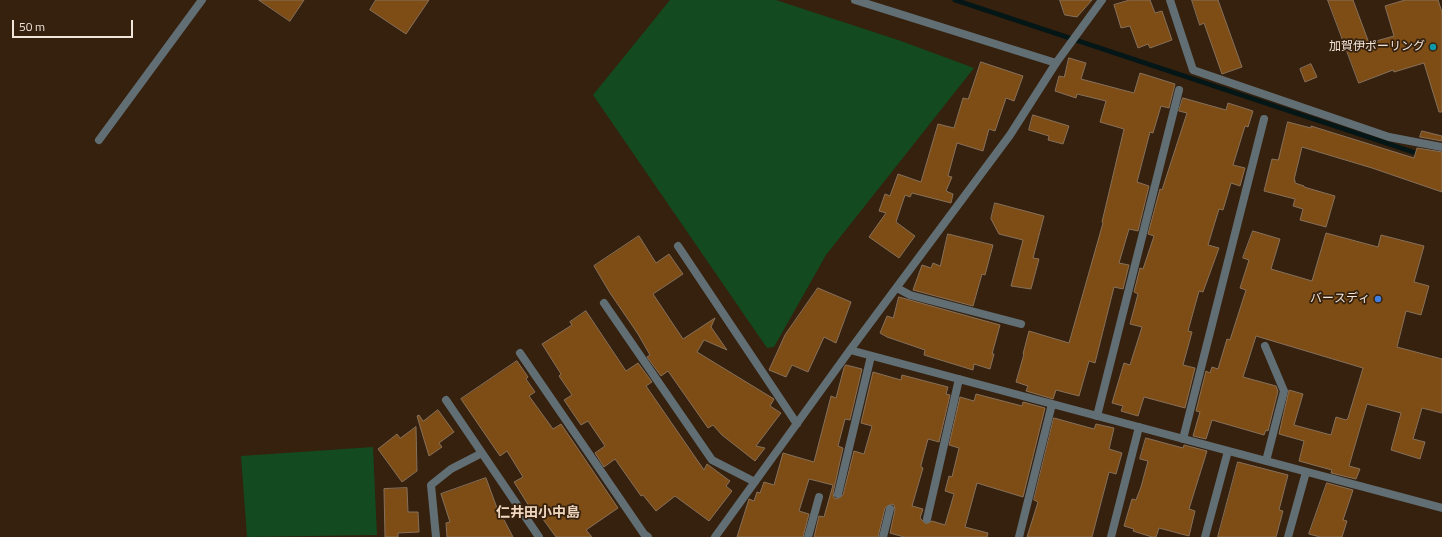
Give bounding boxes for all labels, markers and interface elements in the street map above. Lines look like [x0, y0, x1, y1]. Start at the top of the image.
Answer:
scale bar [14, 12, 135, 38]
text: 50 m [19, 17, 45, 36]
place label: 加賀伊ポーリング [1329, 40, 1425, 54]
marker: 加賀伊ポーリング [1428, 42, 1438, 52]
place label: バースディ [1310, 292, 1370, 306]
marker: バースディ [1373, 294, 1383, 304]
district label: 仁井田小中島 [496, 506, 580, 522]

